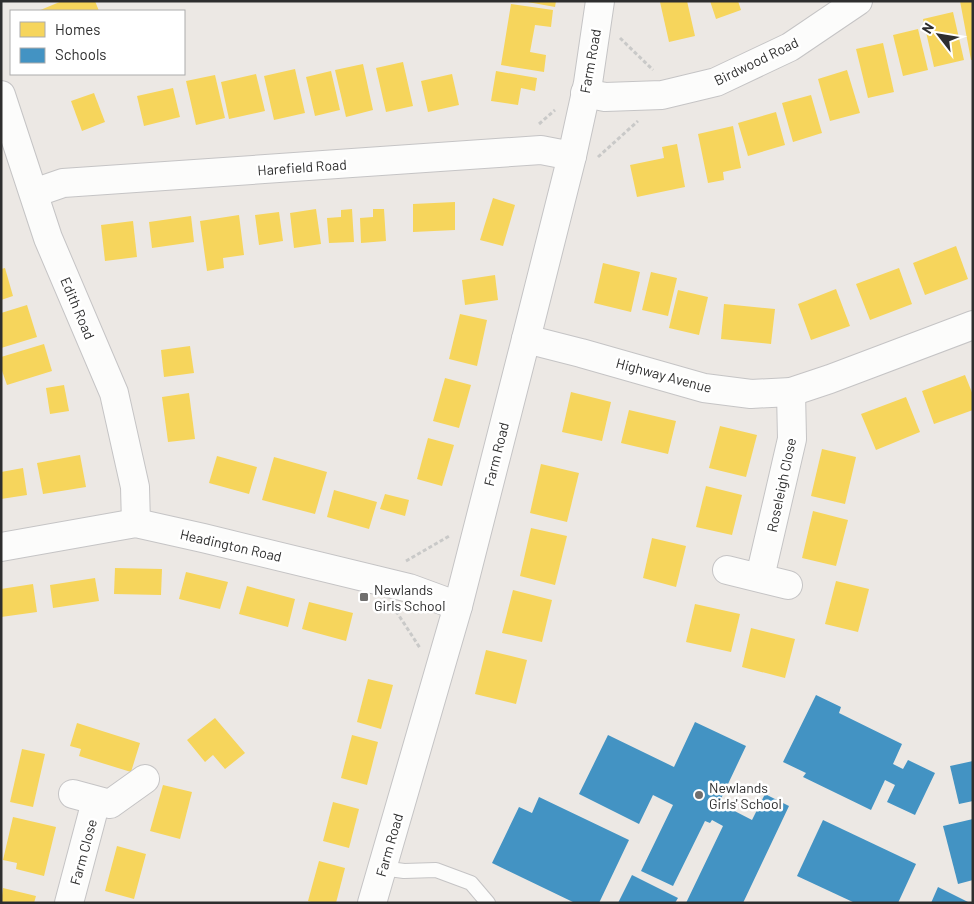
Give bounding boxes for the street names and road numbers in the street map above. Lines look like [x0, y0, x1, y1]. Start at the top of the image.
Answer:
street label: Farm Road [576, 27, 604, 95]
street label: Birdwood Road [711, 33, 801, 89]
street label: Harefield Road [257, 155, 347, 179]
street label: Edith Road [57, 274, 99, 342]
street label: Highway Avenue [614, 354, 714, 396]
street label: Farm Road [480, 420, 512, 488]
street label: Roseleigh Close [763, 436, 799, 534]
street label: Headington Road [179, 525, 283, 565]
street label: Farm Road [372, 811, 406, 879]
street label: Farm Close [66, 817, 100, 887]

